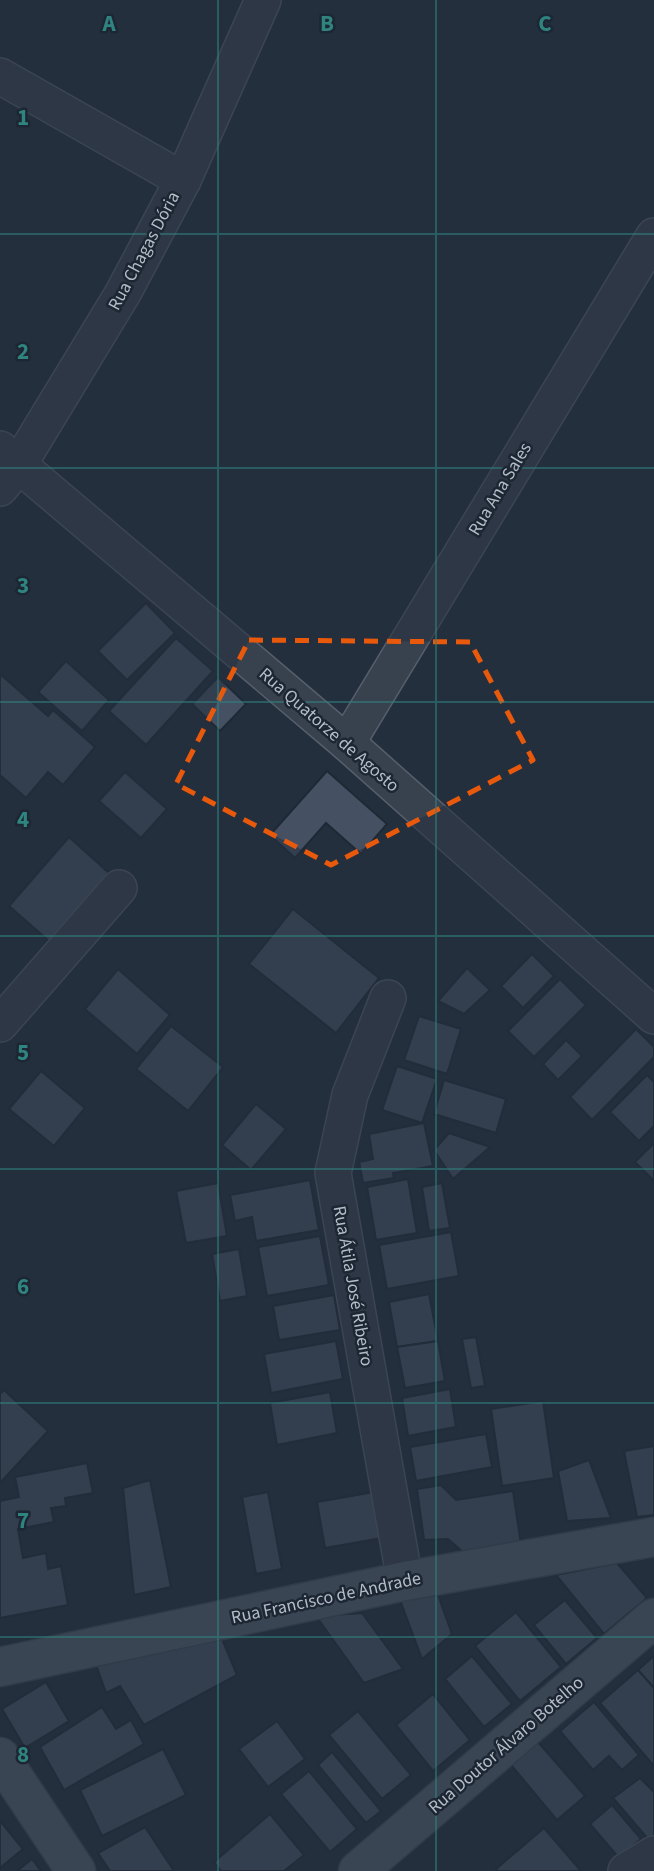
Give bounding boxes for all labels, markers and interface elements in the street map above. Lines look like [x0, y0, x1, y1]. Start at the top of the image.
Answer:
text: A [101, 7, 116, 40]
text: B [320, 7, 334, 40]
text: C [538, 7, 552, 40]
text: 1 [17, 101, 29, 134]
street label: Rua Chagas Dória [102, 187, 186, 315]
text: 2 [17, 335, 29, 368]
street label: Rua Ana Sales [462, 438, 538, 540]
text: 3 [17, 569, 29, 602]
street label: Rua Quatorze de Agosto [253, 662, 405, 798]
text: 4 [17, 803, 29, 836]
text: 5 [17, 1036, 29, 1069]
street label: Rua Átila José Ribeiro [327, 1204, 379, 1368]
text: 6 [17, 1270, 29, 1303]
text: 7 [17, 1504, 29, 1537]
street label: Rua Francisco de Andrade [229, 1566, 423, 1630]
street label: Rua Doutor Álvaro Botelho [423, 1670, 589, 1820]
text: 8 [17, 1738, 29, 1771]

